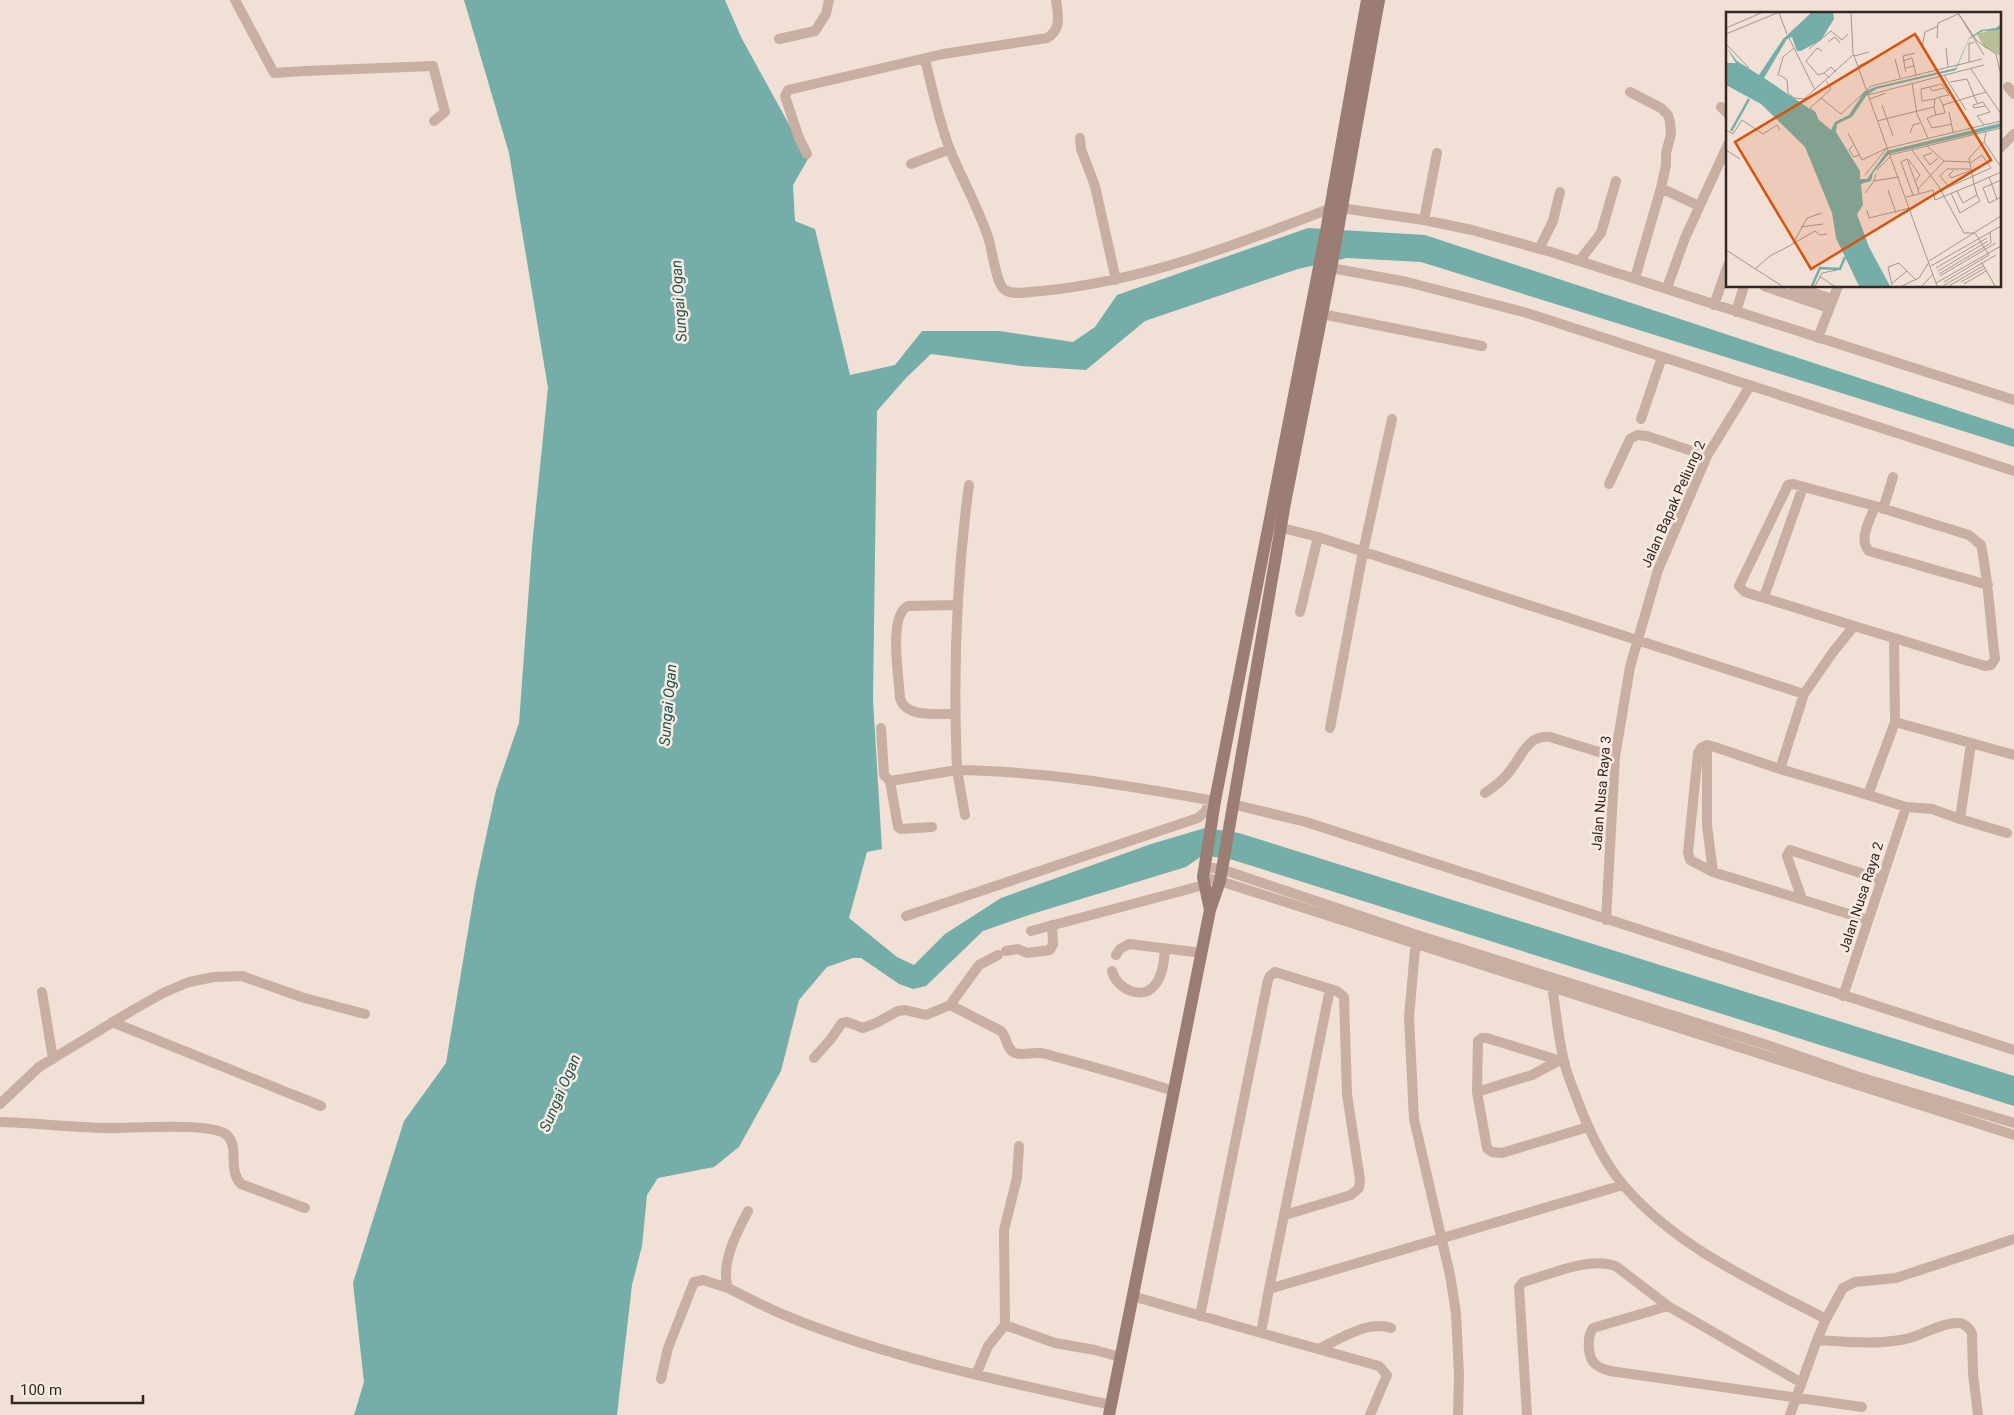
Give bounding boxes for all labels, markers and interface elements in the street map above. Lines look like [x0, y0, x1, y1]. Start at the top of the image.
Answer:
inset map [1726, 12, 2002, 288]
water label: Sungai Ogan [667, 259, 691, 343]
street label: Jalan Bapak Peliung 2 [1638, 438, 1708, 570]
water label: Sungai Ogan [655, 663, 681, 747]
street label: Jalan Nusa Raya 3 [1588, 735, 1614, 851]
street label: Jalan Nusa Raya 2 [1836, 840, 1886, 954]
water label: Sungai Ogan [536, 1052, 584, 1134]
scale bar [12, 1372, 144, 1404]
text: 100 m [20, 1381, 62, 1399]

